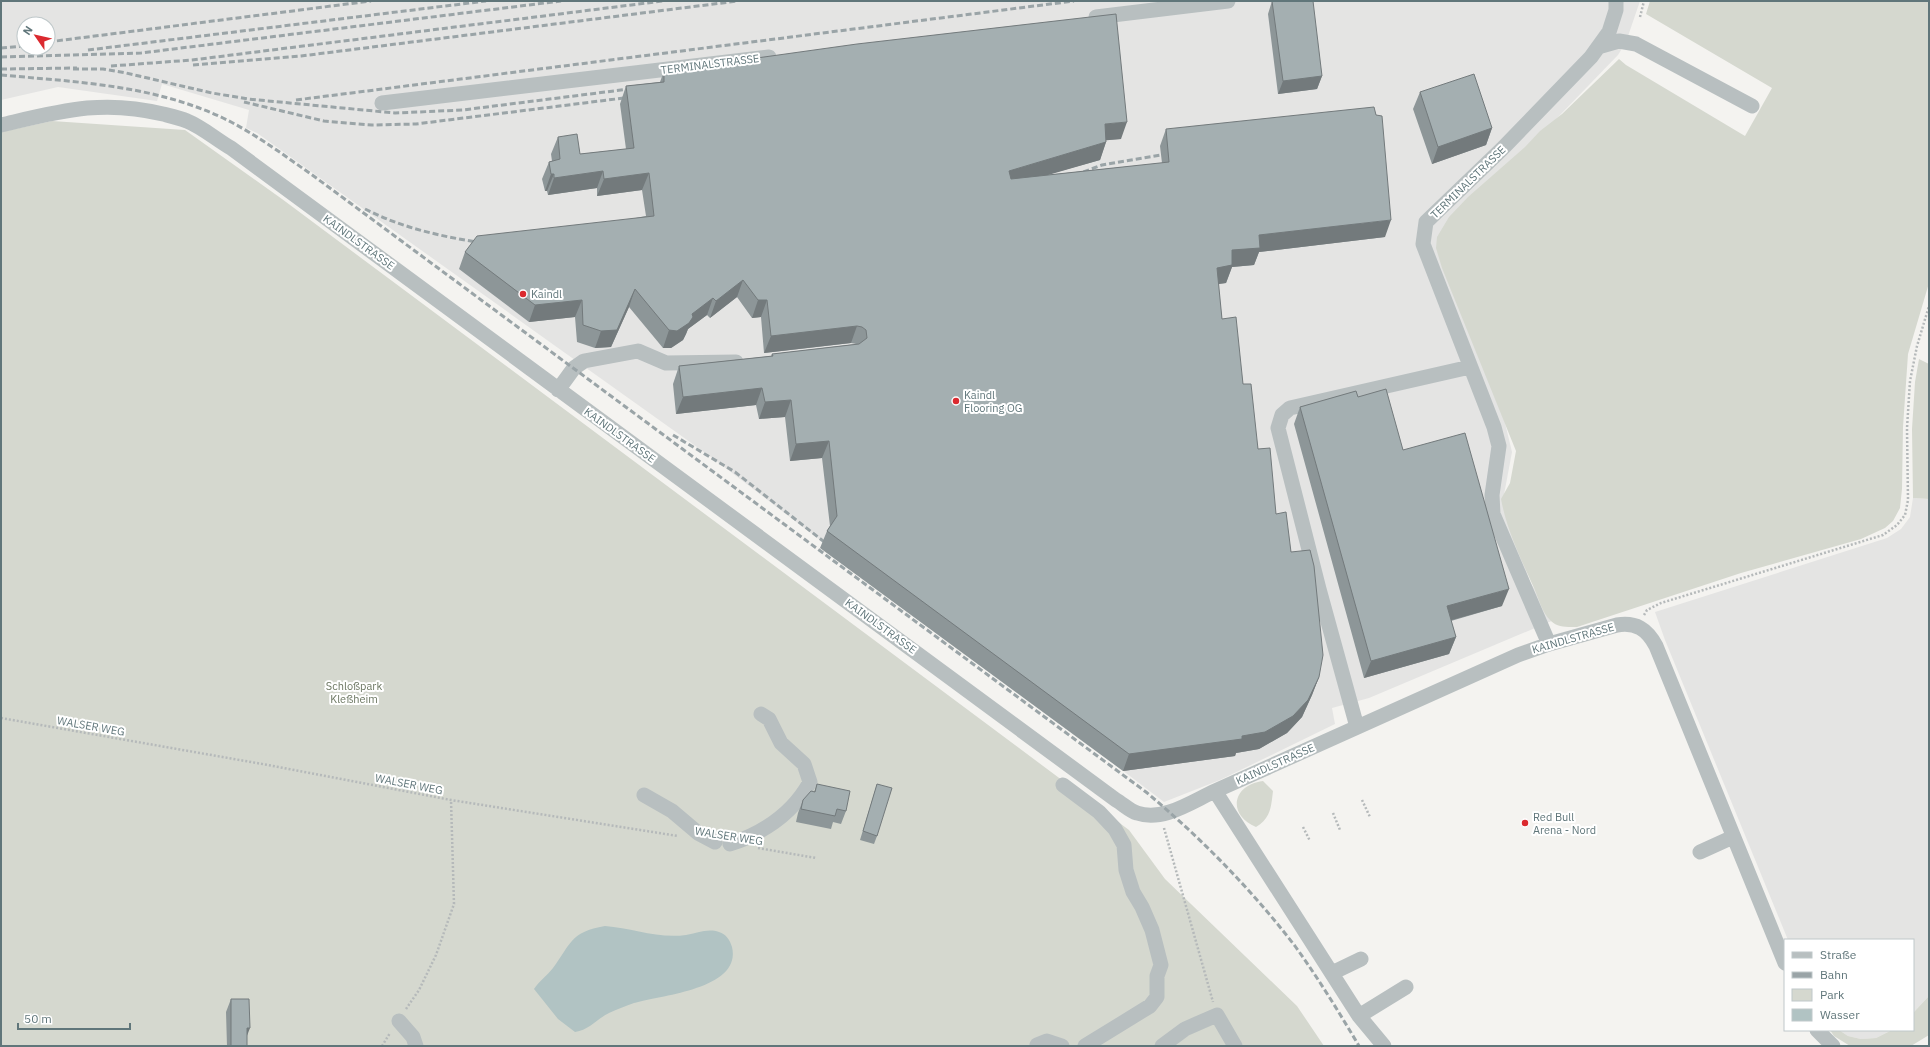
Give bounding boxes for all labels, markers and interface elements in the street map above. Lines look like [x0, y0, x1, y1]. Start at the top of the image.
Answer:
north arrow [16, 16, 56, 56]
text: N [20, 23, 36, 38]
street label: TERMINALSTRASSE [660, 51, 760, 77]
street label: TERMINALSTRASSE [1427, 143, 1509, 221]
street label: KAINDLSTRASSE [321, 211, 397, 273]
place label: Kaindl [531, 287, 562, 301]
marker: Kaindl [518, 289, 528, 299]
place label: Kaindl Flooring OG [964, 388, 1022, 415]
marker: Kaindl Flooring OG [951, 396, 961, 406]
street label: KAINDLSTRASSE [582, 404, 658, 466]
street label: KAINDLSTRASSE [843, 595, 919, 657]
street label: KAINDLSTRASSE [1530, 620, 1616, 656]
park label: Schloßpark Kleßheim [326, 679, 382, 706]
street label: WALSER WEG [56, 713, 126, 739]
street label: KAINDLSTRASSE [1233, 740, 1317, 788]
street label: WALSER WEG [374, 771, 444, 797]
place label: Red Bull Arena - Nord [1533, 810, 1596, 837]
marker: Red Bull Arena - Nord [1520, 818, 1530, 828]
street label: WALSER WEG [694, 824, 764, 848]
legend [1784, 939, 1914, 1031]
text: Straße [1820, 947, 1857, 962]
text: Bahn [1820, 967, 1848, 982]
text: Park [1820, 987, 1845, 1002]
scale bar [18, 1005, 130, 1031]
text: Wasser [1820, 1007, 1860, 1022]
text: 50 m [24, 1011, 52, 1026]

